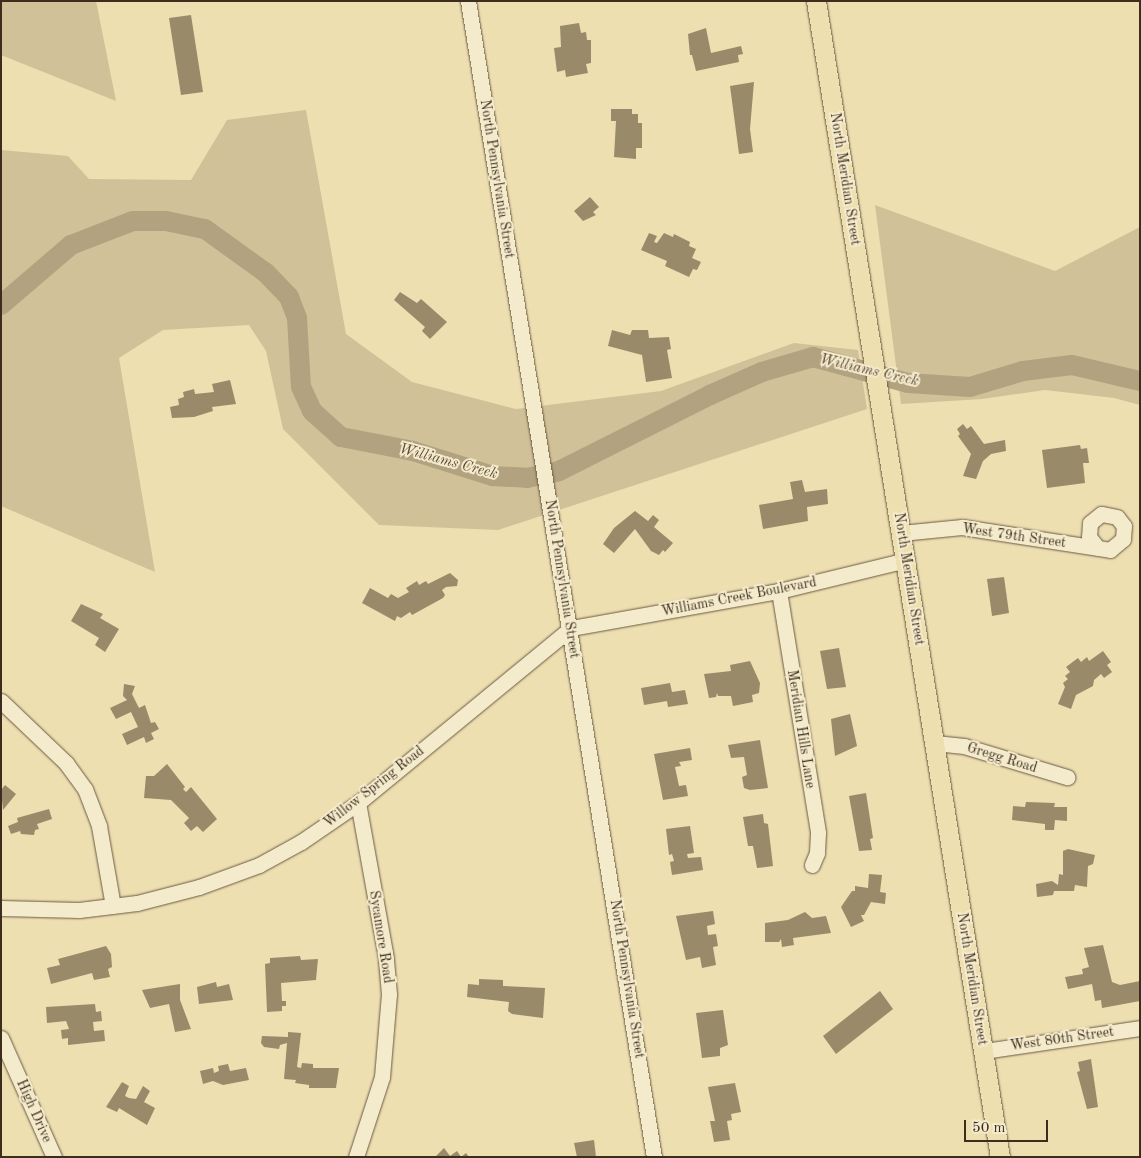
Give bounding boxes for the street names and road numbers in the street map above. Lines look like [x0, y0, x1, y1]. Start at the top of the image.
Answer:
street label: North Pennsylvania Street [476, 98, 518, 260]
street label: North Meridian Street [826, 111, 864, 247]
street label: North Pennsylvania Street [541, 498, 583, 660]
street label: North Meridian Street [890, 511, 928, 647]
street label: West 79th Street [961, 520, 1067, 552]
street label: Williams Creek Boulevard [660, 574, 818, 620]
street label: Meridian Hills Lane [783, 669, 819, 789]
street label: Gregg Road [965, 739, 1039, 777]
street label: Willow Spring Road [320, 743, 428, 831]
street label: Sycamore Road [365, 889, 397, 985]
street label: North Pennsylvania Street [606, 898, 648, 1060]
street label: North Meridian Street [953, 911, 991, 1047]
street label: West 80th Street [1009, 1023, 1115, 1055]
street label: High Drive [13, 1077, 55, 1145]

